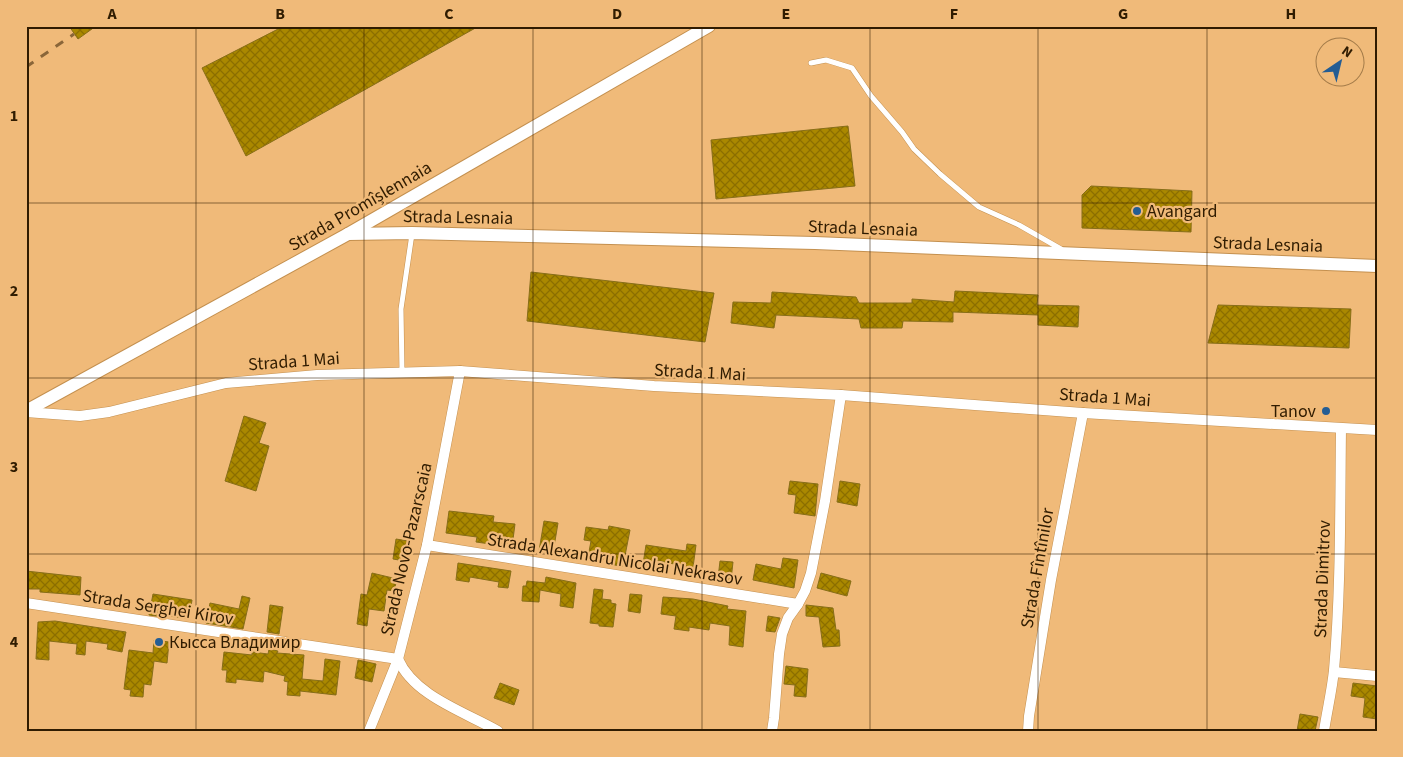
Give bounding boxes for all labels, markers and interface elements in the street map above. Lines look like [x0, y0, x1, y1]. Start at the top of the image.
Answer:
text: A [106, 3, 117, 25]
text: B [275, 3, 285, 25]
text: C [444, 3, 454, 25]
text: D [612, 3, 622, 25]
text: E [782, 3, 790, 25]
text: F [950, 3, 958, 25]
text: G [1118, 3, 1128, 25]
text: H [1286, 3, 1296, 25]
north arrow [1316, 38, 1366, 88]
text: N [1337, 41, 1356, 63]
text: 1 [10, 105, 18, 127]
street label: Strada Promîșlennaia [284, 155, 436, 258]
place label: Avangard [1147, 199, 1218, 224]
street label: Strada Lesnaia [403, 204, 513, 231]
marker: Avangard [1131, 205, 1143, 217]
street label: Strada Lesnaia [807, 214, 919, 243]
street label: Strada Lesnaia [1212, 230, 1324, 259]
text: 2 [10, 280, 18, 302]
street label: Strada 1 Mai [247, 346, 341, 377]
street label: Strada 1 Mai [653, 358, 747, 387]
street label: Strada 1 Mai [1058, 382, 1152, 413]
place label: Tanov [1271, 399, 1317, 424]
marker: Tanov [1320, 405, 1332, 417]
text: 3 [10, 456, 18, 478]
street label: Strada Novo-Pazarscaia [374, 460, 439, 638]
street label: Strada Fîntînilor [1015, 505, 1061, 630]
street label: Strada Dimitrov [1308, 519, 1337, 638]
street label: Strada Alexandru Nicolai Nekrasov [486, 527, 745, 592]
street label: Strada Serghei Kirov [81, 583, 236, 632]
place label: Кысса Владимир [169, 630, 301, 655]
text: 4 [10, 631, 19, 653]
marker: Кысса Владимир [153, 636, 165, 648]

